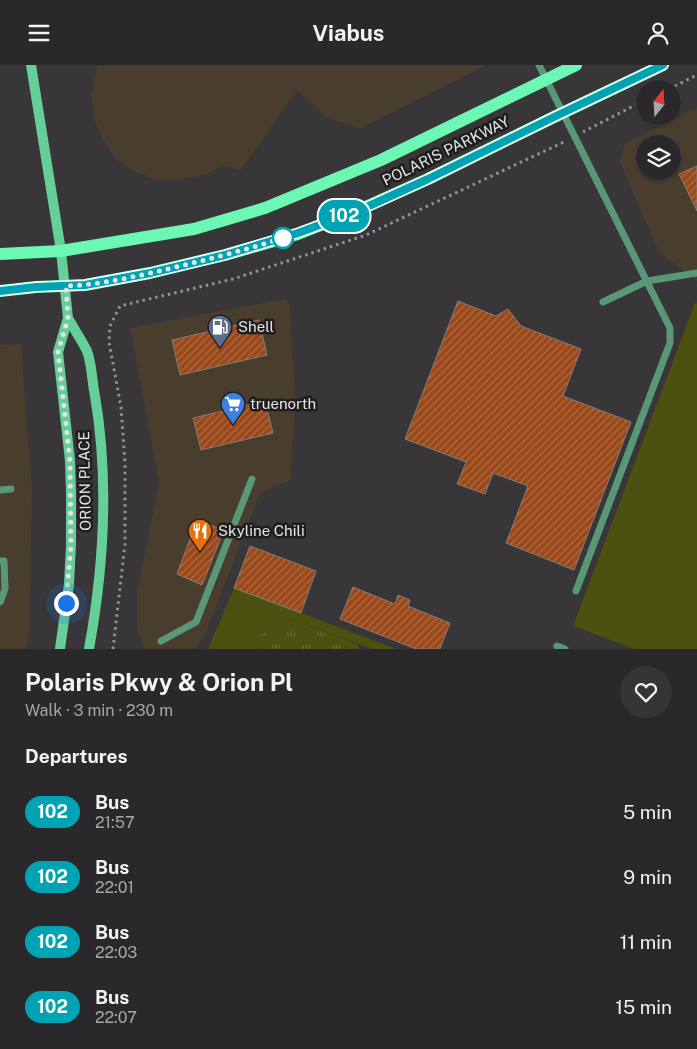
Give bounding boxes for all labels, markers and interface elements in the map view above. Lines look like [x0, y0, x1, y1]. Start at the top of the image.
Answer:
icon: menu [25, 19, 53, 47]
icon: person [644, 19, 672, 47]
text: Viabus [313, 20, 384, 46]
north arrow [636, 80, 681, 125]
map controls [636, 80, 681, 180]
street label: POLARIS PARKWAY [379, 112, 512, 189]
button: layers [636, 135, 681, 180]
line badge: 102 [315, 200, 373, 232]
text: 102 [329, 205, 359, 226]
unlabelled marker [272, 227, 294, 249]
fuel station icon: Shell [207, 314, 233, 348]
place label: Shell [238, 318, 274, 335]
supermarket icon: truenorth [220, 391, 246, 425]
place label: truenorth [250, 395, 316, 412]
street label: ORION PLACE [75, 431, 94, 531]
restaurant icon: Skyline Chili [187, 518, 213, 552]
place label: Skyline Chili [218, 522, 305, 539]
your location [54, 591, 79, 616]
button: heart [620, 666, 672, 718]
text: Polaris Pkwy & Orion Pl [25, 668, 293, 696]
text: Walk · 3 min · 230 m [25, 701, 173, 720]
text: Departures [25, 745, 128, 767]
text: Bus [95, 791, 129, 813]
text: 102 [37, 801, 68, 822]
text: 5 min [623, 801, 672, 823]
text: 21:57 [95, 813, 135, 832]
text: Bus [95, 856, 129, 878]
text: 102 [37, 866, 68, 887]
text: 9 min [623, 866, 672, 888]
text: 22:01 [95, 878, 134, 897]
text: Bus [95, 921, 129, 943]
text: 102 [37, 931, 68, 952]
text: 11 min [620, 931, 672, 953]
text: 22:03 [95, 943, 137, 962]
text: Bus [95, 986, 129, 1008]
text: 102 [37, 996, 68, 1017]
text: 15 min [615, 996, 672, 1018]
text: 22:07 [95, 1008, 137, 1027]

